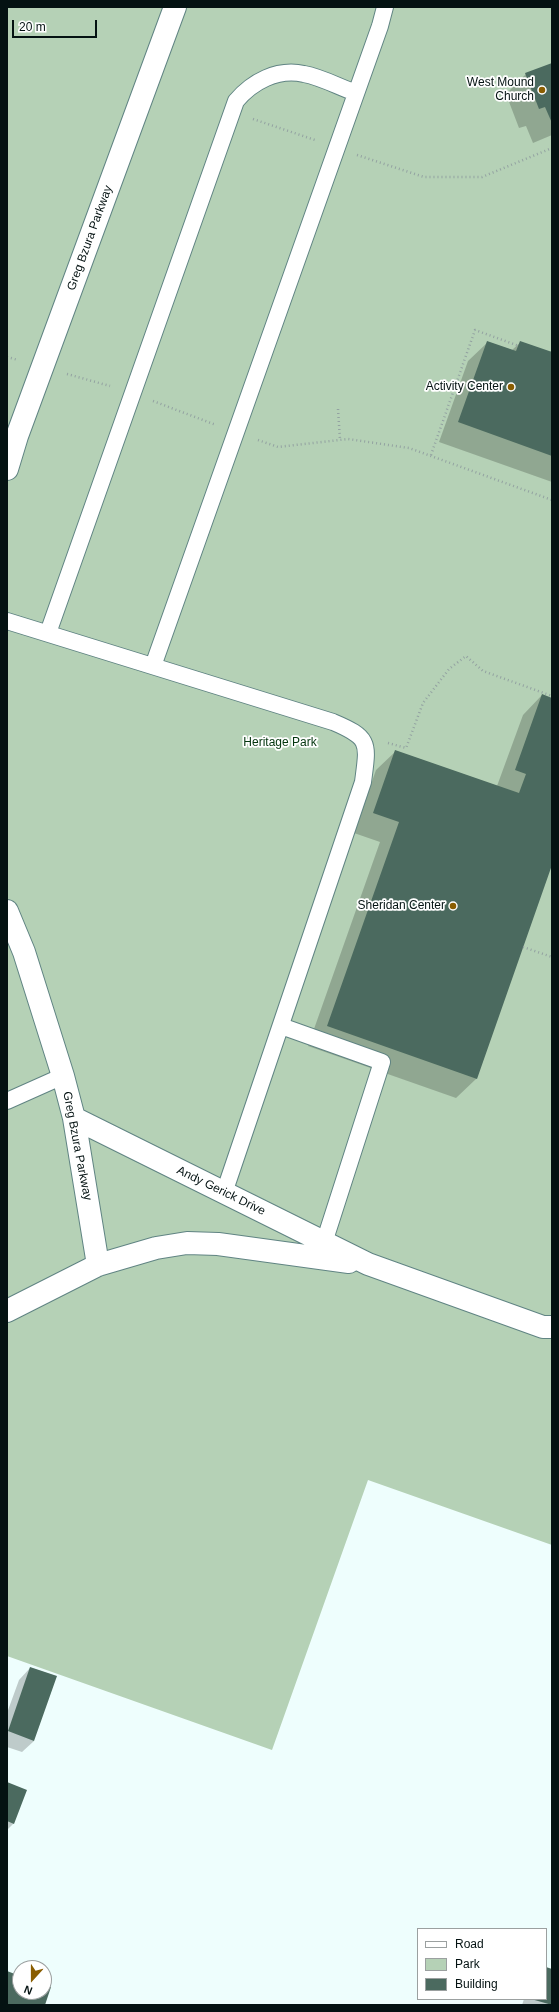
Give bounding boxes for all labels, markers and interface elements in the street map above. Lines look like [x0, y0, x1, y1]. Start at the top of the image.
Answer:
scale bar [14, 12, 99, 38]
text: 20 m [19, 20, 46, 34]
place label: West Mound Church [467, 76, 534, 104]
marker: West Mound Church [537, 85, 547, 95]
street label: Greg Bzura Parkway [64, 184, 116, 292]
place label: Activity Center [426, 380, 503, 394]
marker: Activity Center [506, 382, 516, 392]
park label: Heritage Park [243, 736, 317, 750]
place label: Sheridan Center [358, 899, 445, 913]
marker: Sheridan Center [448, 901, 458, 911]
street label: Greg Bzura Parkway [59, 1090, 95, 1202]
street label: Andy Gerick Drive [174, 1163, 268, 1219]
legend [417, 1928, 547, 2000]
text: Road [455, 1937, 484, 1951]
text: Park [455, 1957, 480, 1971]
north arrow [12, 1960, 52, 2000]
text: Building [455, 1977, 498, 1991]
text: N [22, 1983, 34, 1997]

